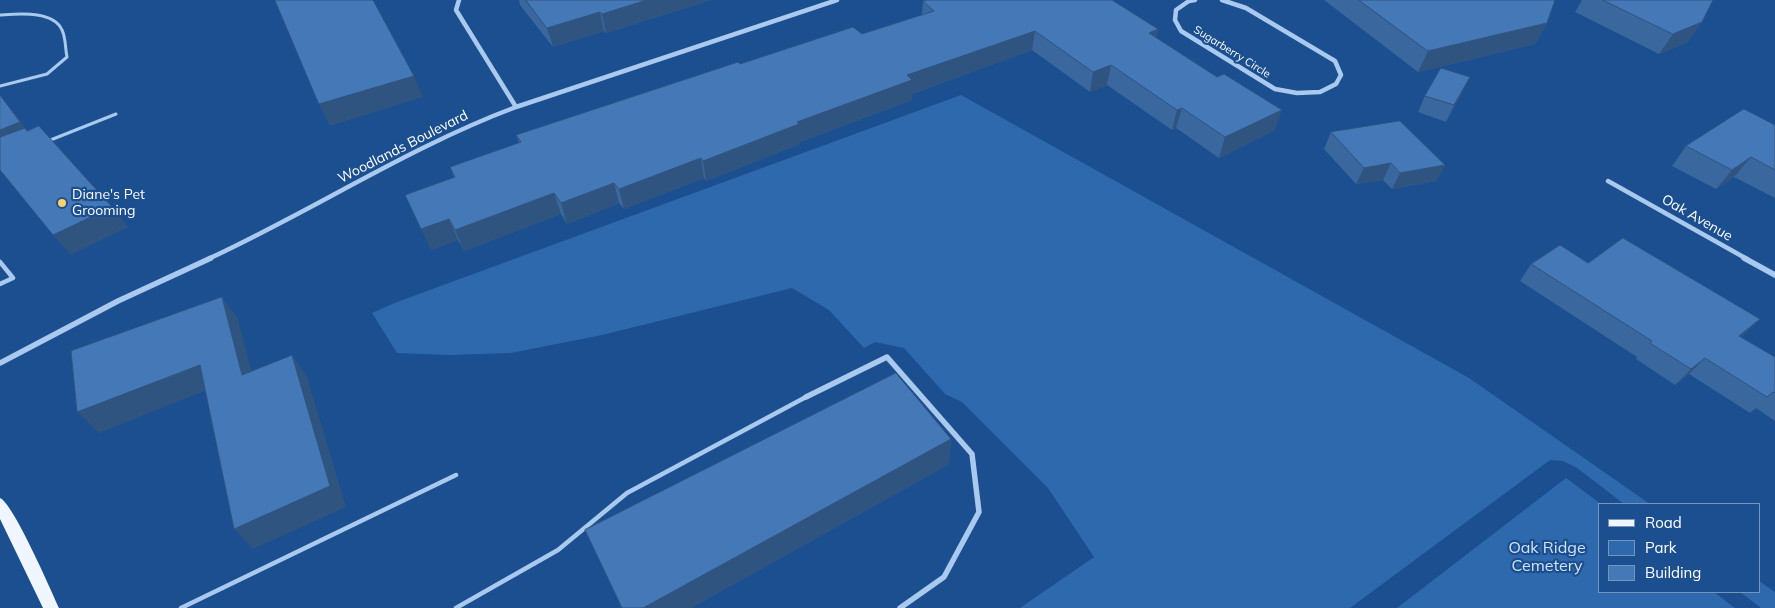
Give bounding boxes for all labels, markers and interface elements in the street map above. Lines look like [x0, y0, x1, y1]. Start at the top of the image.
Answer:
street label: Sugarberry Circle [1191, 23, 1273, 81]
street label: Woodlands Boulevard [335, 107, 471, 187]
place label: Diane's Pet Grooming [72, 187, 145, 220]
street label: Oak Avenue [1659, 191, 1735, 245]
marker: Diane's Pet Grooming [56, 197, 68, 209]
legend [1598, 503, 1760, 593]
text: Road [1645, 513, 1682, 532]
park label: Oak Ridge Cemetery [1508, 538, 1586, 576]
text: Park [1645, 538, 1677, 557]
text: Building [1645, 563, 1701, 582]

